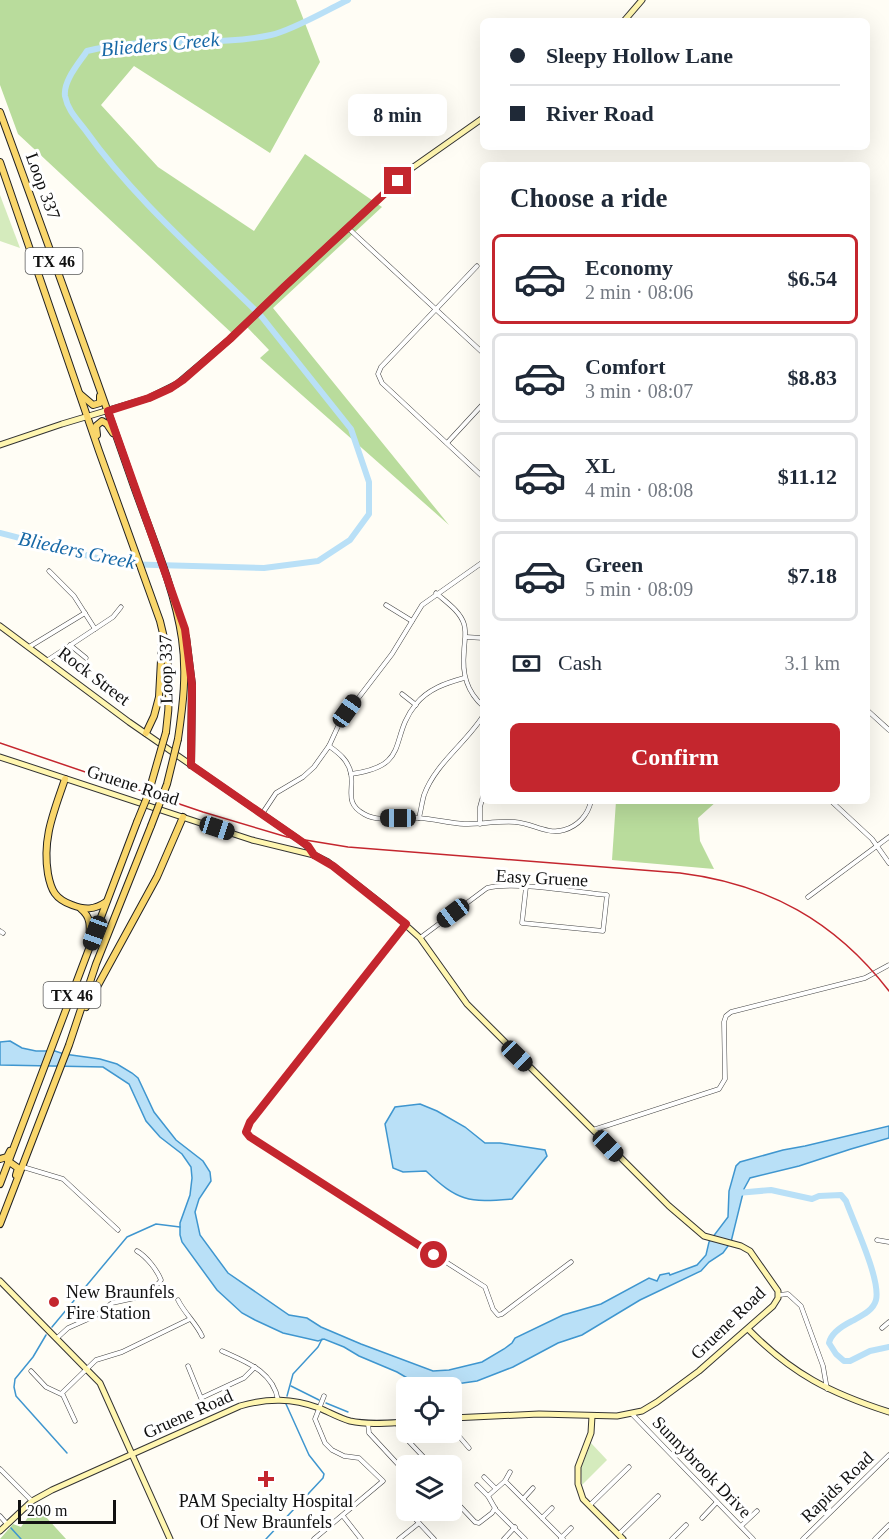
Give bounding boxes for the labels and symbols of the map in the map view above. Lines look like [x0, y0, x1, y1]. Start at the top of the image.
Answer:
water label: Blieders Creek [100, 28, 221, 60]
callout: 8 min [348, 94, 448, 136]
street label: Loop 337 [22, 150, 64, 222]
route end [384, 167, 411, 194]
road number: TX 46 [26, 248, 82, 274]
water label: Blieders Creek [17, 527, 138, 573]
street label: Loop 337 [155, 634, 177, 704]
street label: Rock Street [54, 643, 134, 709]
car [329, 691, 365, 731]
street label: Gruene Road [85, 761, 181, 809]
car [380, 809, 416, 827]
car [197, 814, 237, 842]
street label: Easy Gruene [495, 866, 589, 890]
car [433, 895, 473, 931]
car [80, 913, 110, 953]
road number: TX 46 [44, 982, 100, 1008]
car [498, 1037, 536, 1075]
car [589, 1127, 627, 1165]
route start [420, 1241, 447, 1268]
place label: New Braunfels Fire Station [66, 1282, 174, 1323]
street label: Gruene Road [687, 1283, 769, 1363]
marker: New Braunfels Fire Station [47, 1295, 61, 1309]
street label: Gruene Road [140, 1385, 236, 1443]
street label: Sunnybrook Drive [648, 1412, 756, 1522]
street label: Rapids Road [797, 1448, 877, 1526]
marker: PAM Specialty Hospital Of New Braunfels [257, 1470, 275, 1488]
place label: PAM Specialty Hospital Of New Braunfels [179, 1491, 353, 1532]
scale bar [18, 1497, 116, 1524]

